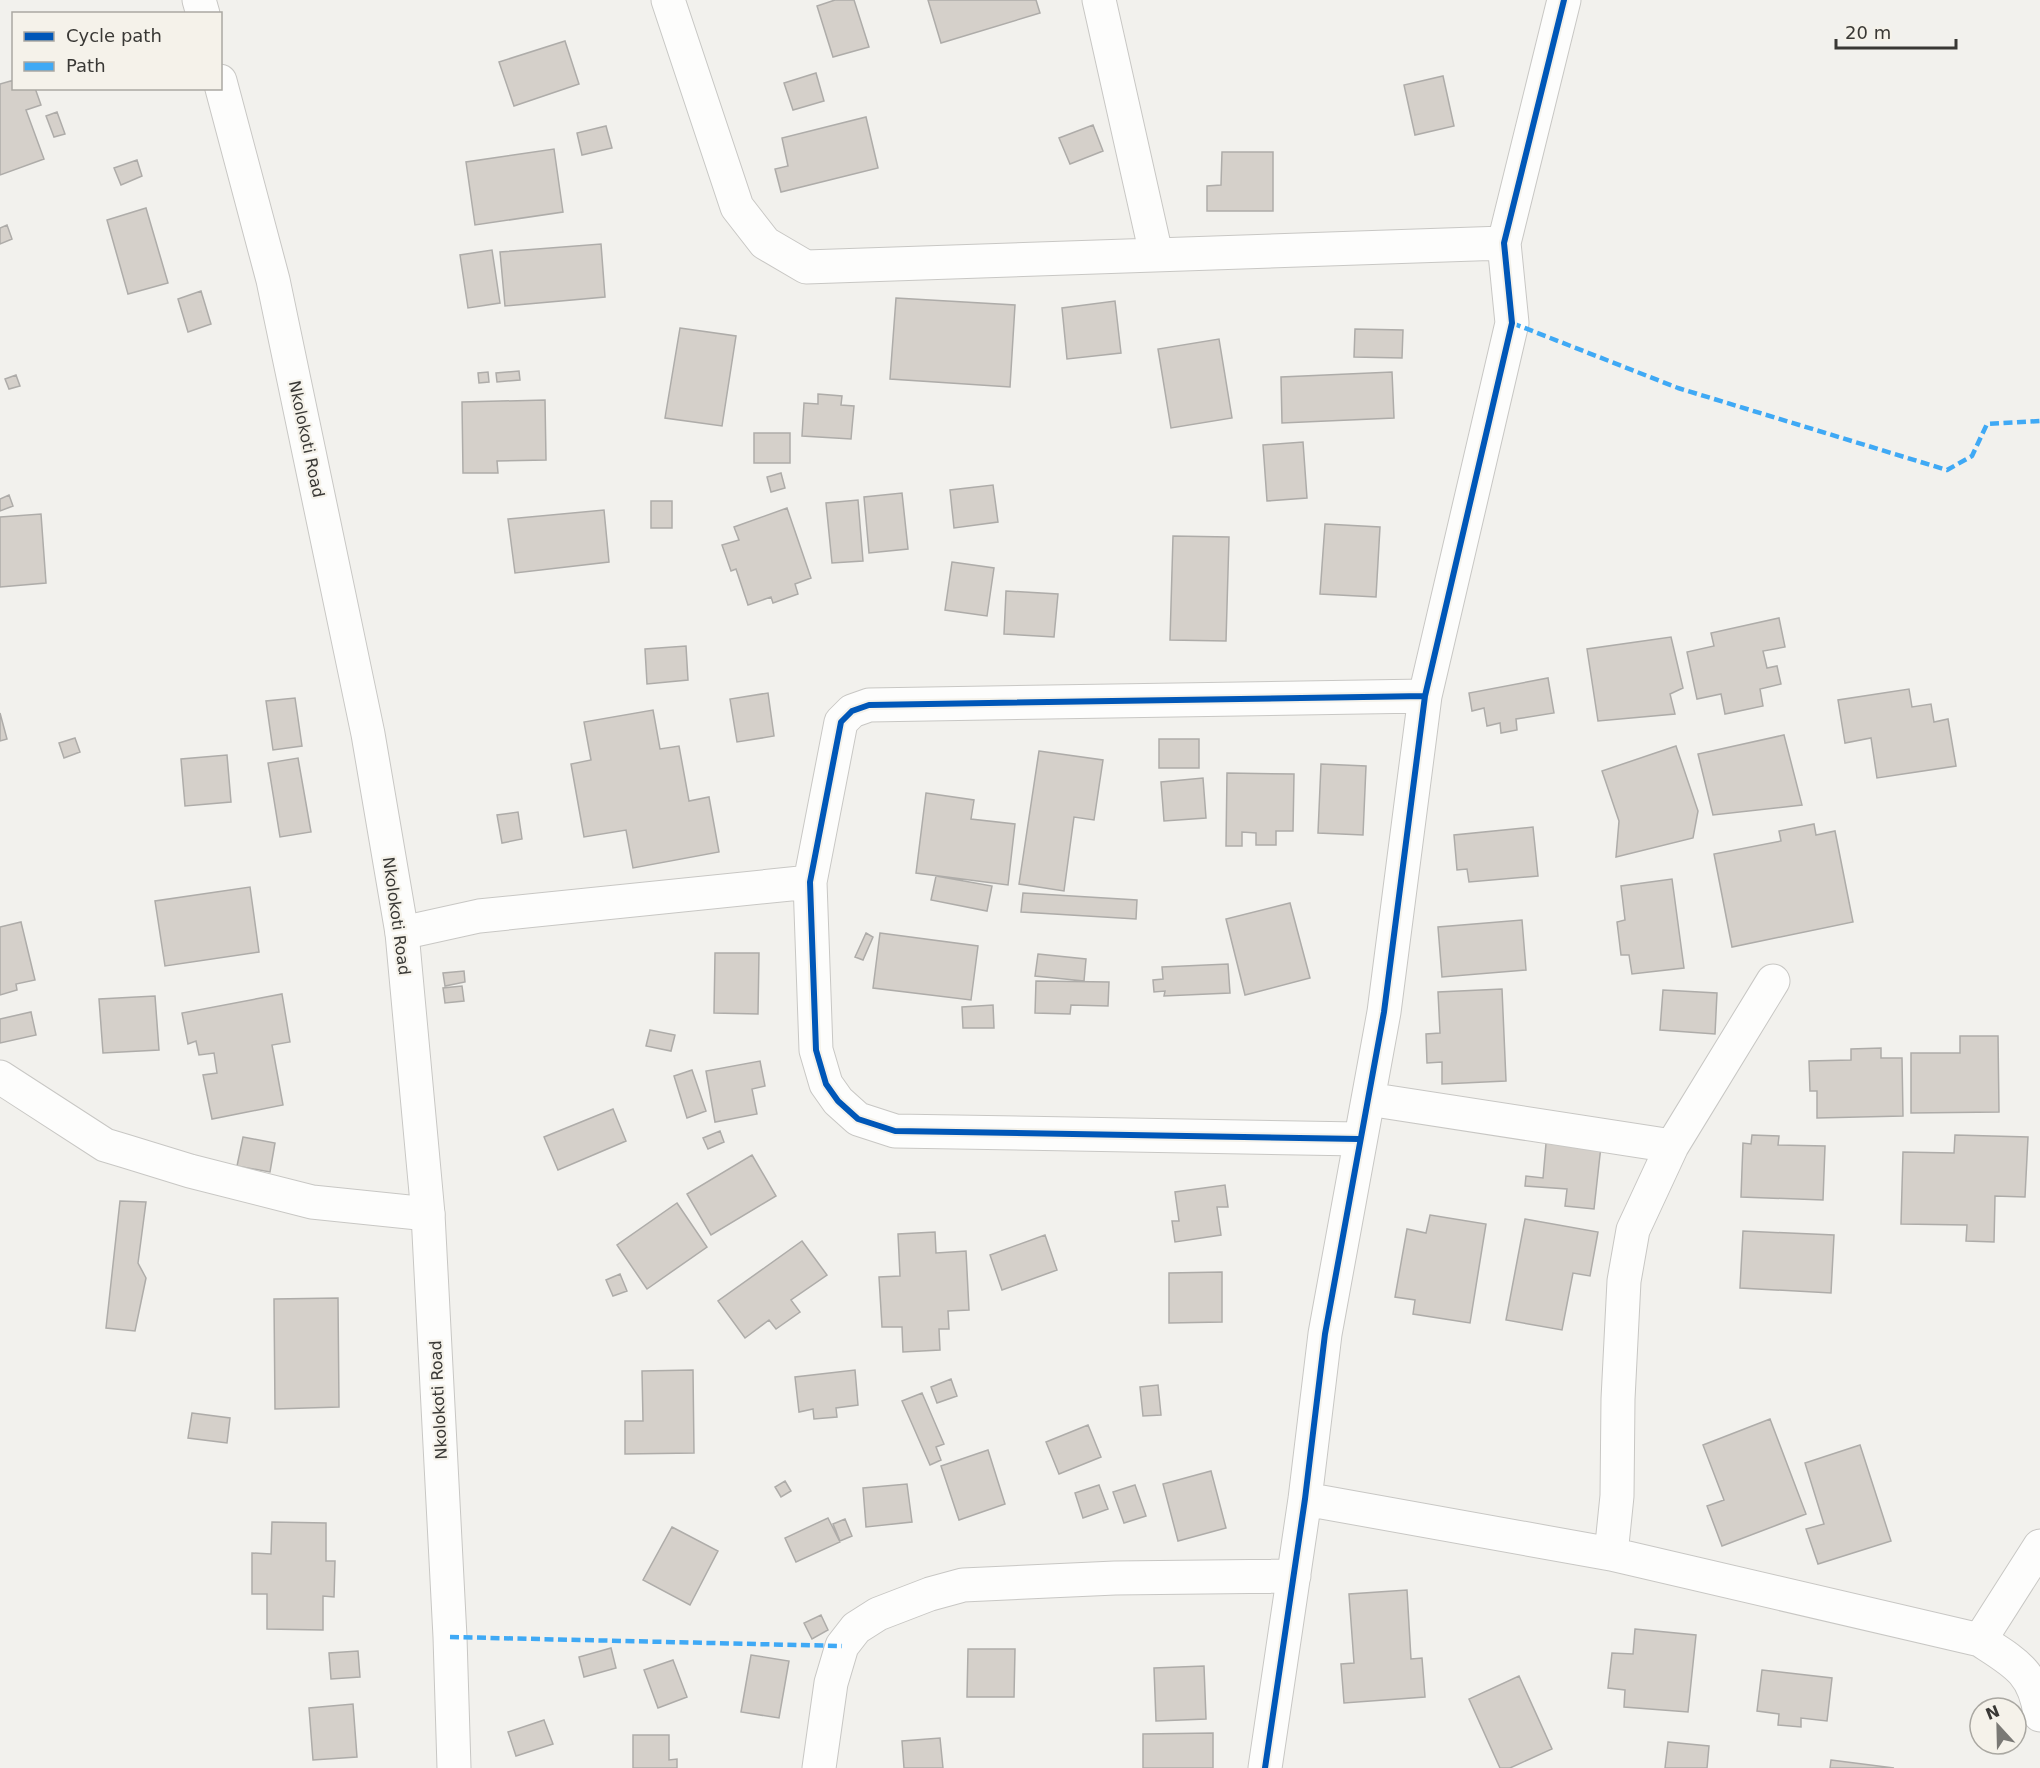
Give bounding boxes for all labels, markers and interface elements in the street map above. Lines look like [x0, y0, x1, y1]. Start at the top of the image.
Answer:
legend [12, 12, 222, 90]
scale bar [1836, 12, 1956, 50]
text: 20 m [1845, 22, 1891, 43]
text: Cycle path [66, 25, 162, 46]
text: Path [66, 55, 106, 76]
street label: Nkolokoti Road [285, 379, 328, 499]
street label: Nkolokoti Road [379, 856, 414, 976]
street label: Nkolokoti Road [426, 1340, 451, 1460]
north arrow [1968, 1696, 2028, 1756]
text: N [1983, 1701, 2002, 1724]

